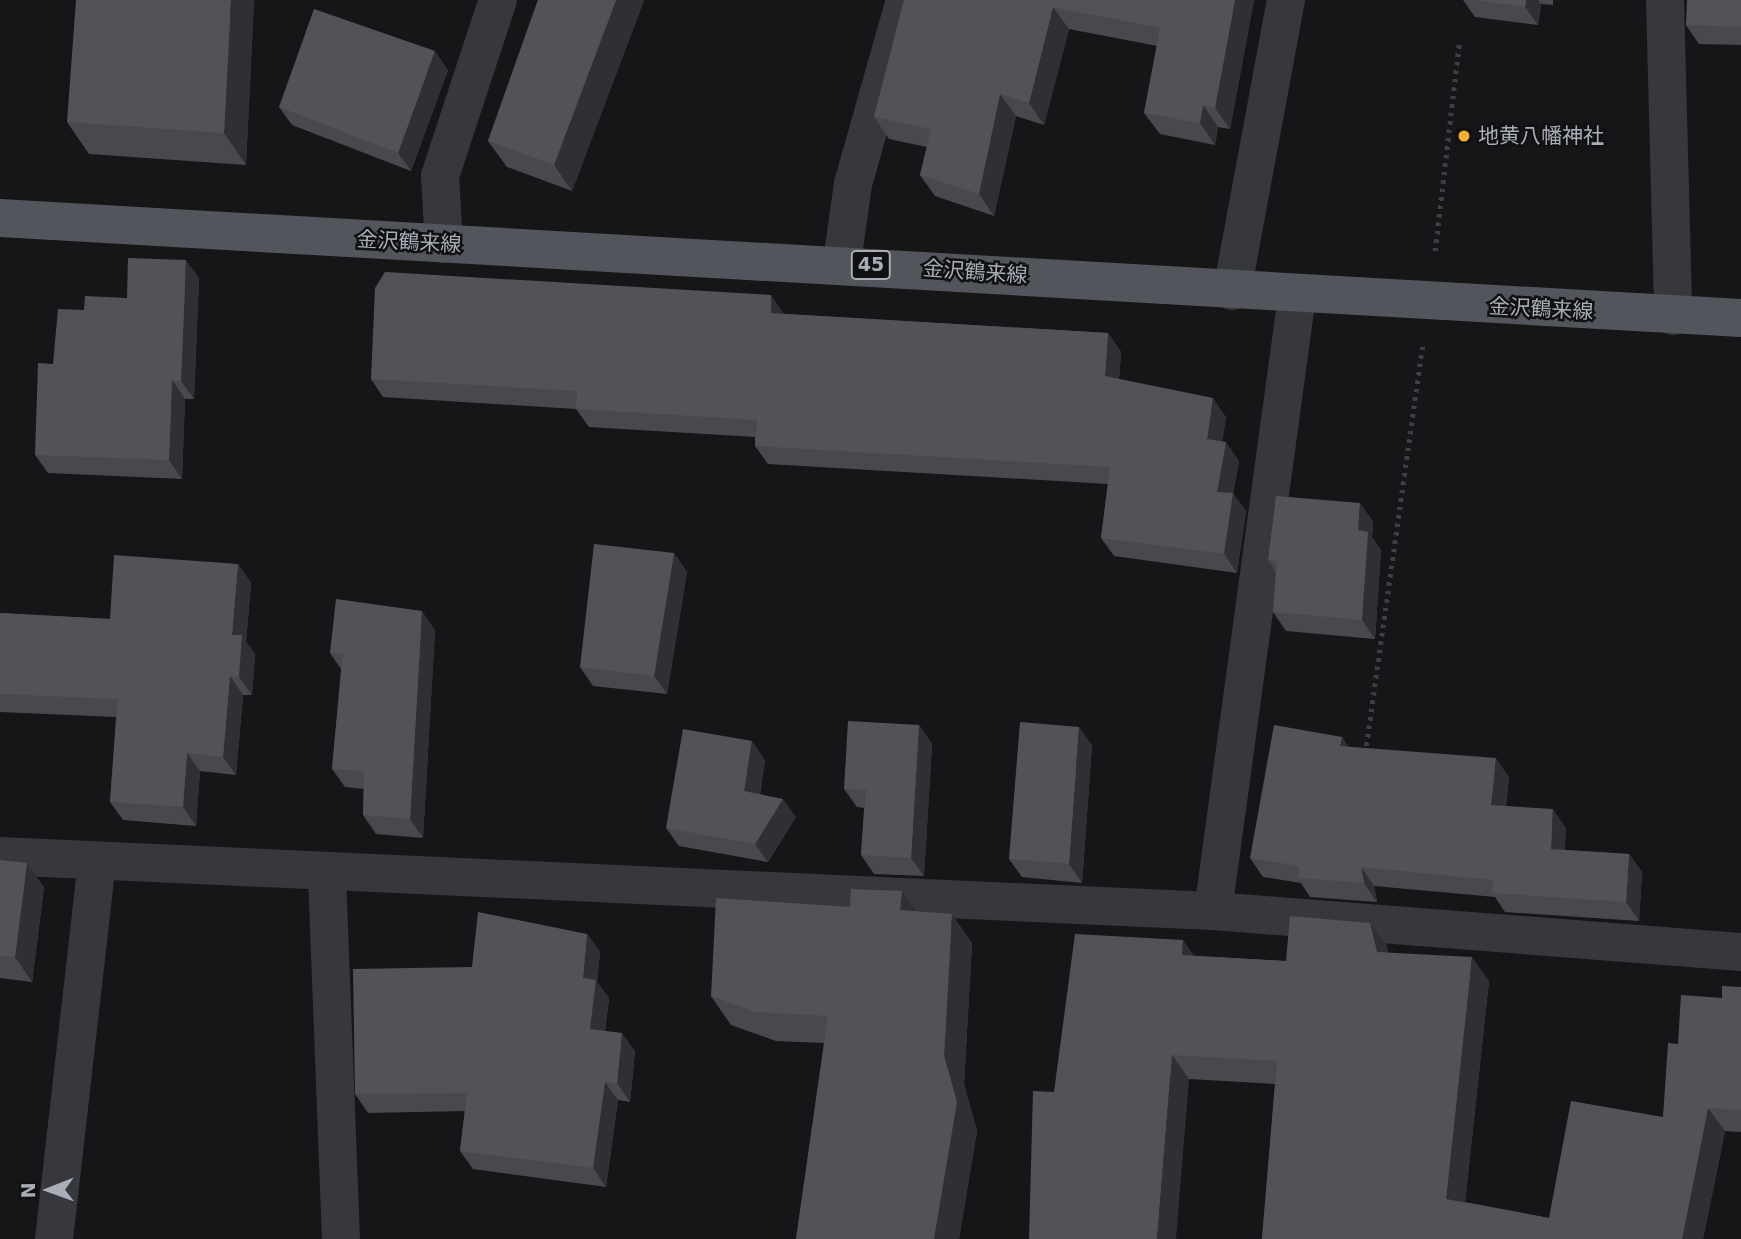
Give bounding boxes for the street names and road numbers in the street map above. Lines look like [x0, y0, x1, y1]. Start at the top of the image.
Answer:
street label: 金沢鶴来線 [356, 227, 462, 257]
road number: 45 [850, 249, 892, 280]
street label: 金沢鶴来線 [922, 256, 1028, 288]
street label: 金沢鶴来線 [1488, 294, 1594, 324]

